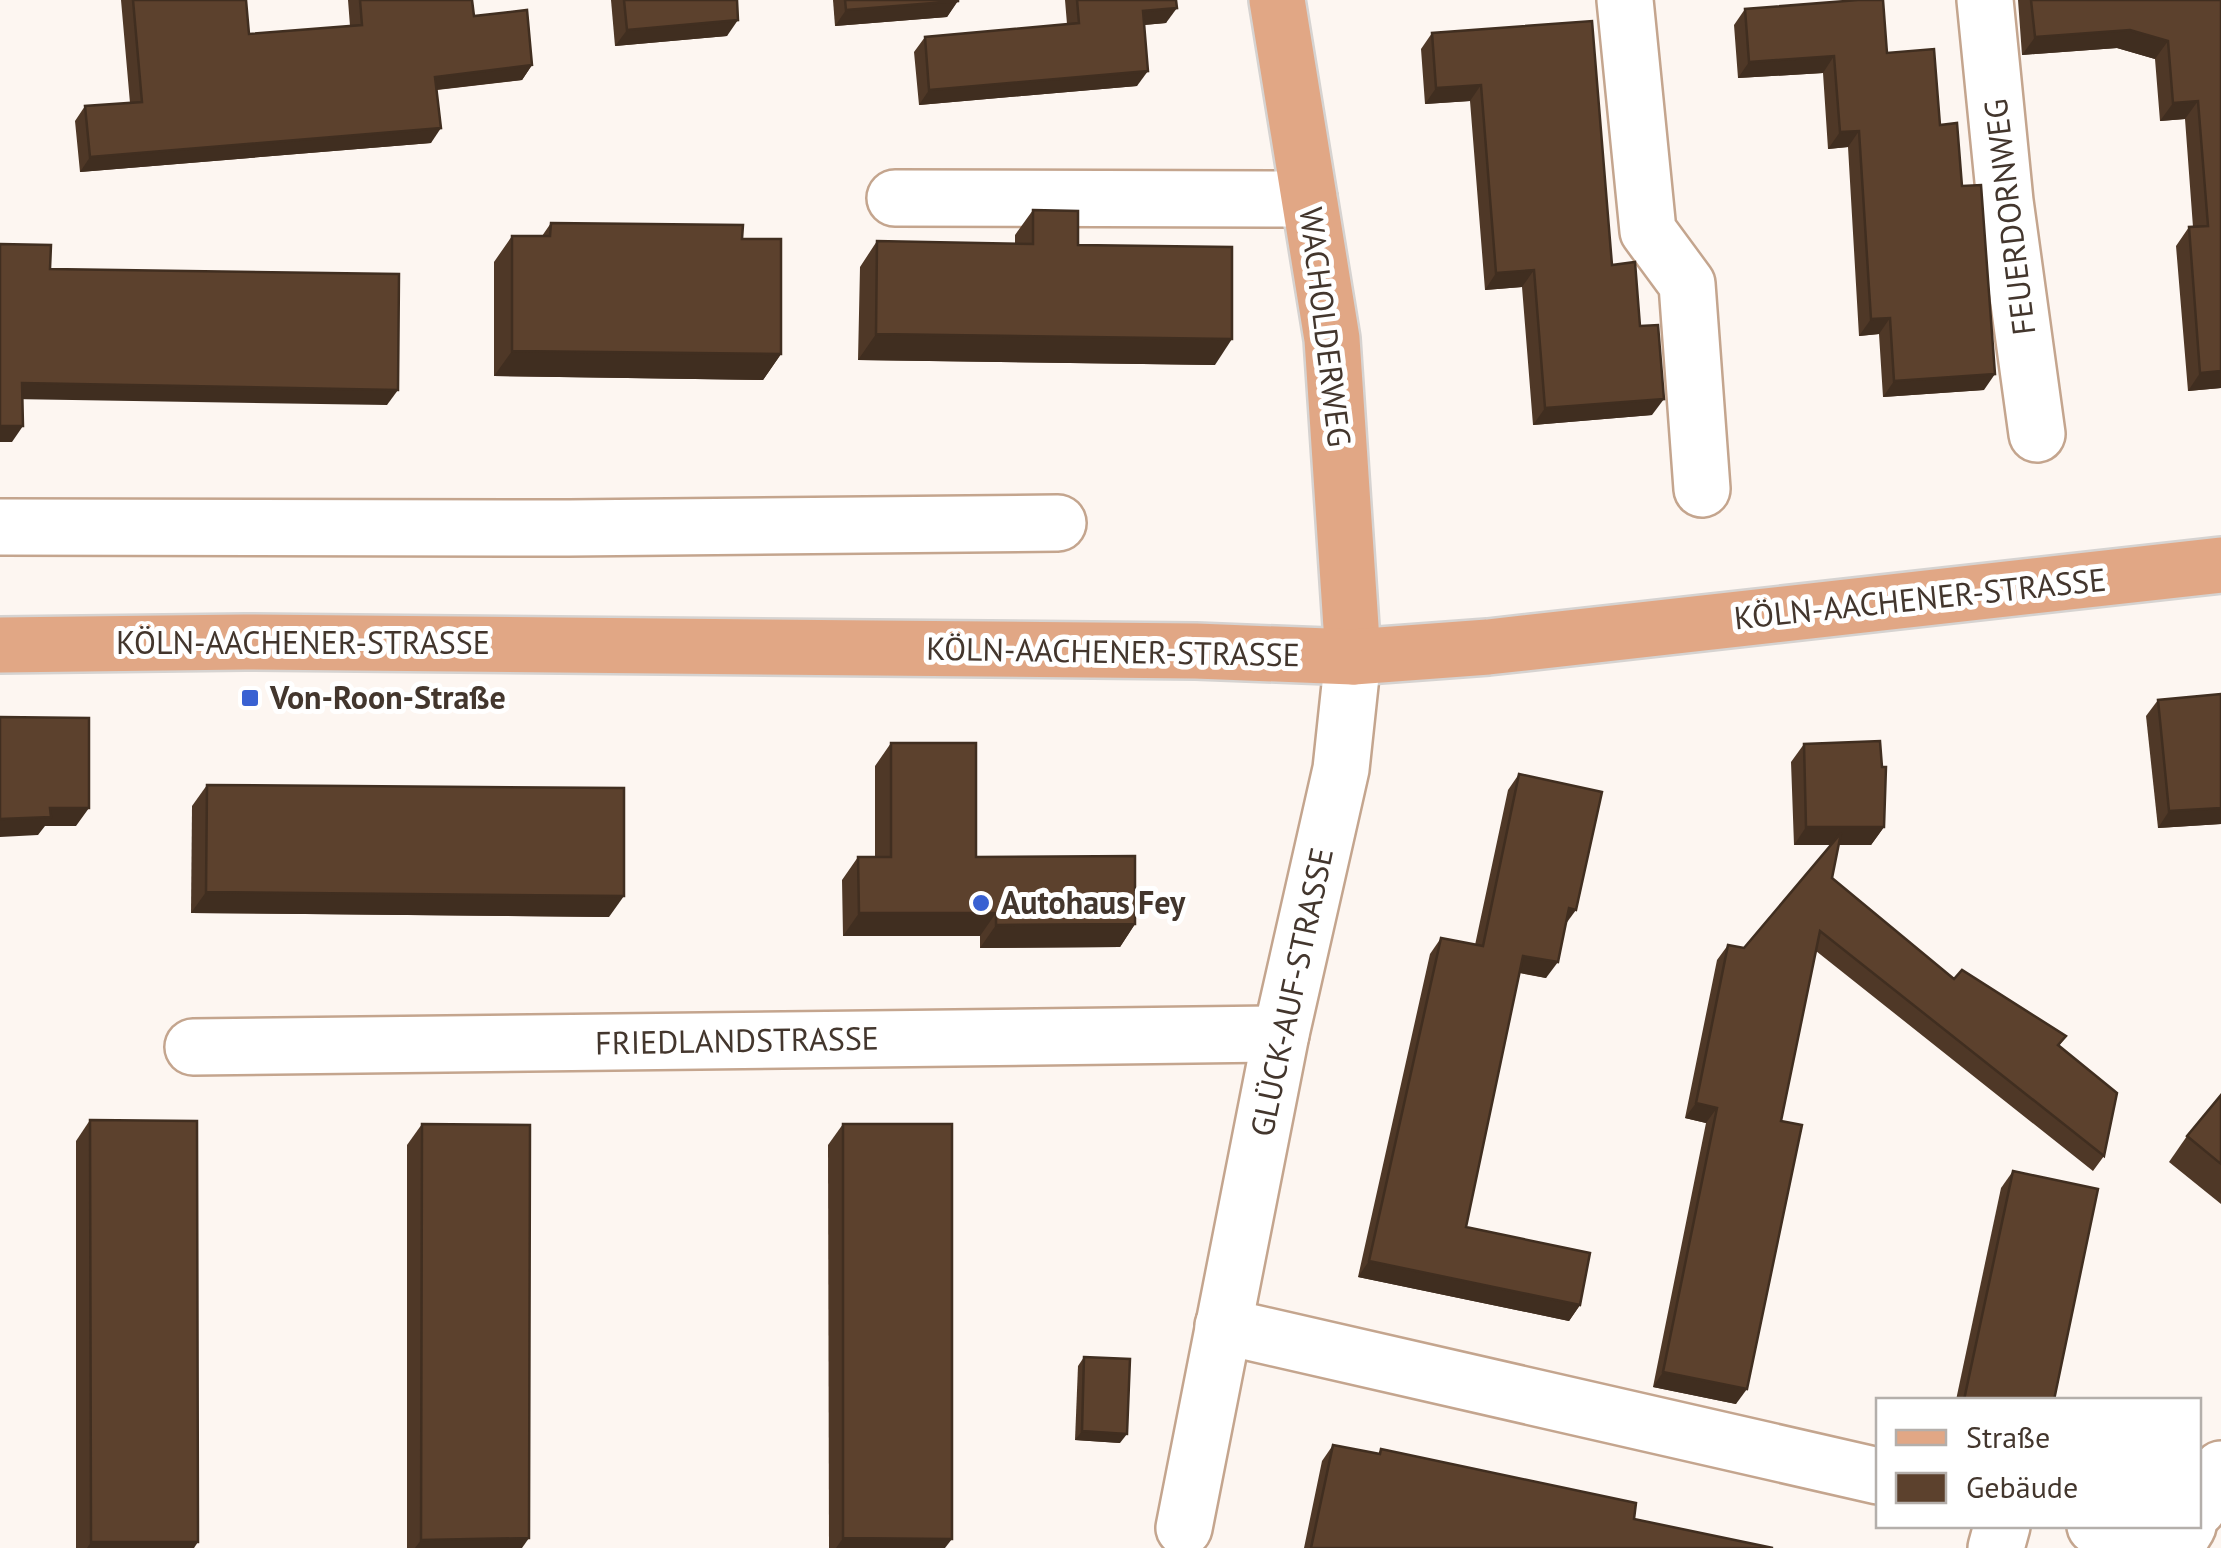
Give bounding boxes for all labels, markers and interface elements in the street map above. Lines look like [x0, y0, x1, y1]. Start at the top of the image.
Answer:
street label: FEUERDORNWEG [1974, 97, 2044, 337]
street label: WACHOLDERWEG [1290, 205, 1362, 449]
street label: KÖLN-AACHENER-STRASSE [1732, 558, 2108, 638]
street label: KÖLN-AACHENER-STRASSE [116, 621, 490, 663]
street label: KÖLN-AACHENER-STRASSE [926, 627, 1300, 675]
place label: Von-Roon-Straße [269, 676, 506, 718]
marker: Von-Roon-Straße [239, 687, 261, 709]
street label: GLÜCK-AUF-STRASSE [1240, 844, 1342, 1140]
place label: Autohaus Fey [1001, 881, 1186, 923]
marker: Autohaus Fey [970, 892, 992, 914]
street label: FRIEDLANDSTRASSE [595, 1017, 879, 1063]
legend [1876, 1398, 2201, 1528]
text: Straße [1966, 1417, 2050, 1456]
text: Gebäude [1966, 1467, 2078, 1506]

